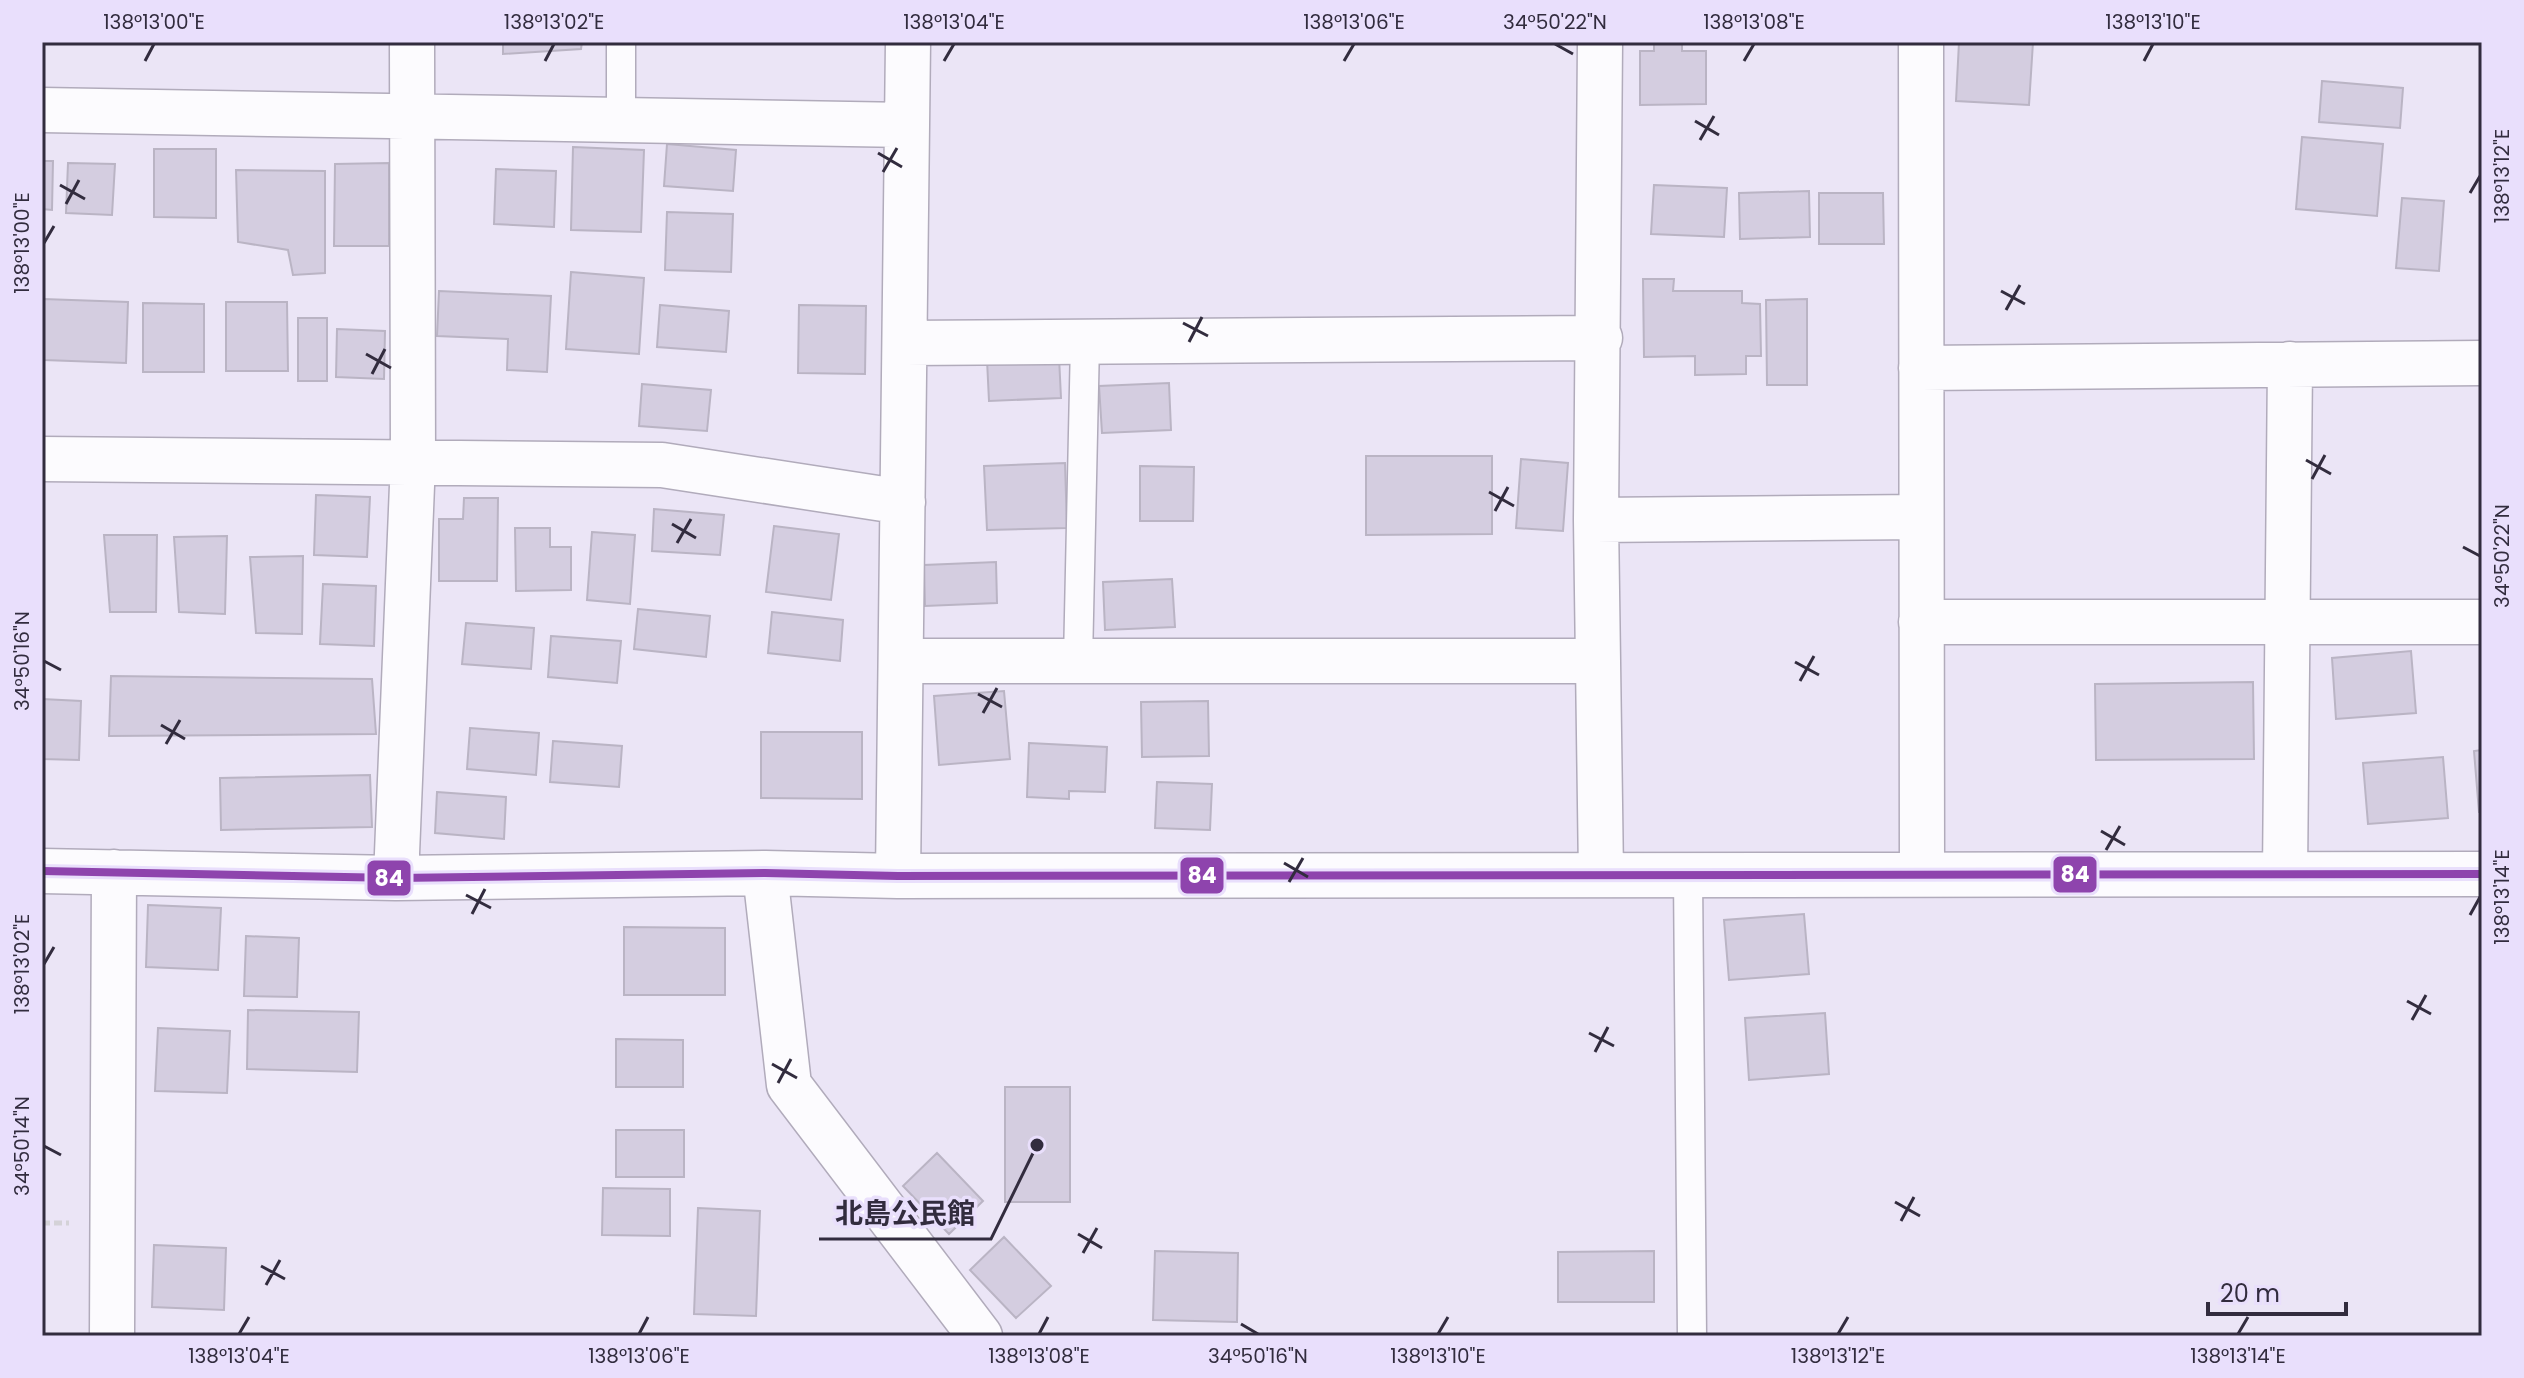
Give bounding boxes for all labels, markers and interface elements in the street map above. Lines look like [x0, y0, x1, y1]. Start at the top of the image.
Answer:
text: 138°13'00"E [103, 8, 205, 36]
text: 138°13'02"E [504, 8, 604, 36]
text: 138°13'04"E [903, 8, 1005, 36]
text: 138°13'06"E [1303, 8, 1405, 36]
text: 34°50'22"N [1503, 8, 1607, 36]
text: 138°13'08"E [1703, 8, 1805, 36]
text: 138°13'10"E [2105, 8, 2201, 36]
text: 138°13'12"E [2488, 129, 2516, 223]
text: 138°13'00"E [8, 192, 36, 294]
text: 34°50'22"N [2488, 504, 2516, 608]
text: 34°50'16"N [8, 611, 36, 711]
text: 138°13'14"E [2488, 849, 2516, 945]
line badge: 84 [2052, 855, 2098, 894]
line badge: 84 [1179, 856, 1225, 895]
line badge: 84 [366, 859, 412, 897]
text: 84 [2060, 859, 2090, 890]
text: 84 [1187, 860, 1217, 891]
text: 84 [374, 863, 404, 894]
text: 138°13'02"E [8, 914, 36, 1014]
text: 34°50'14"N [8, 1096, 36, 1196]
callout: 北島公民館 [819, 1187, 991, 1239]
text: 北島公民館 [835, 1194, 975, 1233]
scale bar [2208, 1266, 2346, 1316]
text: 20 m [2220, 1277, 2280, 1310]
text: 138°13'04"E [188, 1342, 290, 1370]
text: 138°13'06"E [588, 1342, 690, 1370]
text: 138°13'08"E [988, 1342, 1090, 1370]
text: 34°50'16"N [1208, 1342, 1308, 1370]
text: 138°13'10"E [1390, 1342, 1486, 1370]
text: 138°13'12"E [1791, 1342, 1885, 1370]
text: 138°13'14"E [2190, 1342, 2286, 1370]

